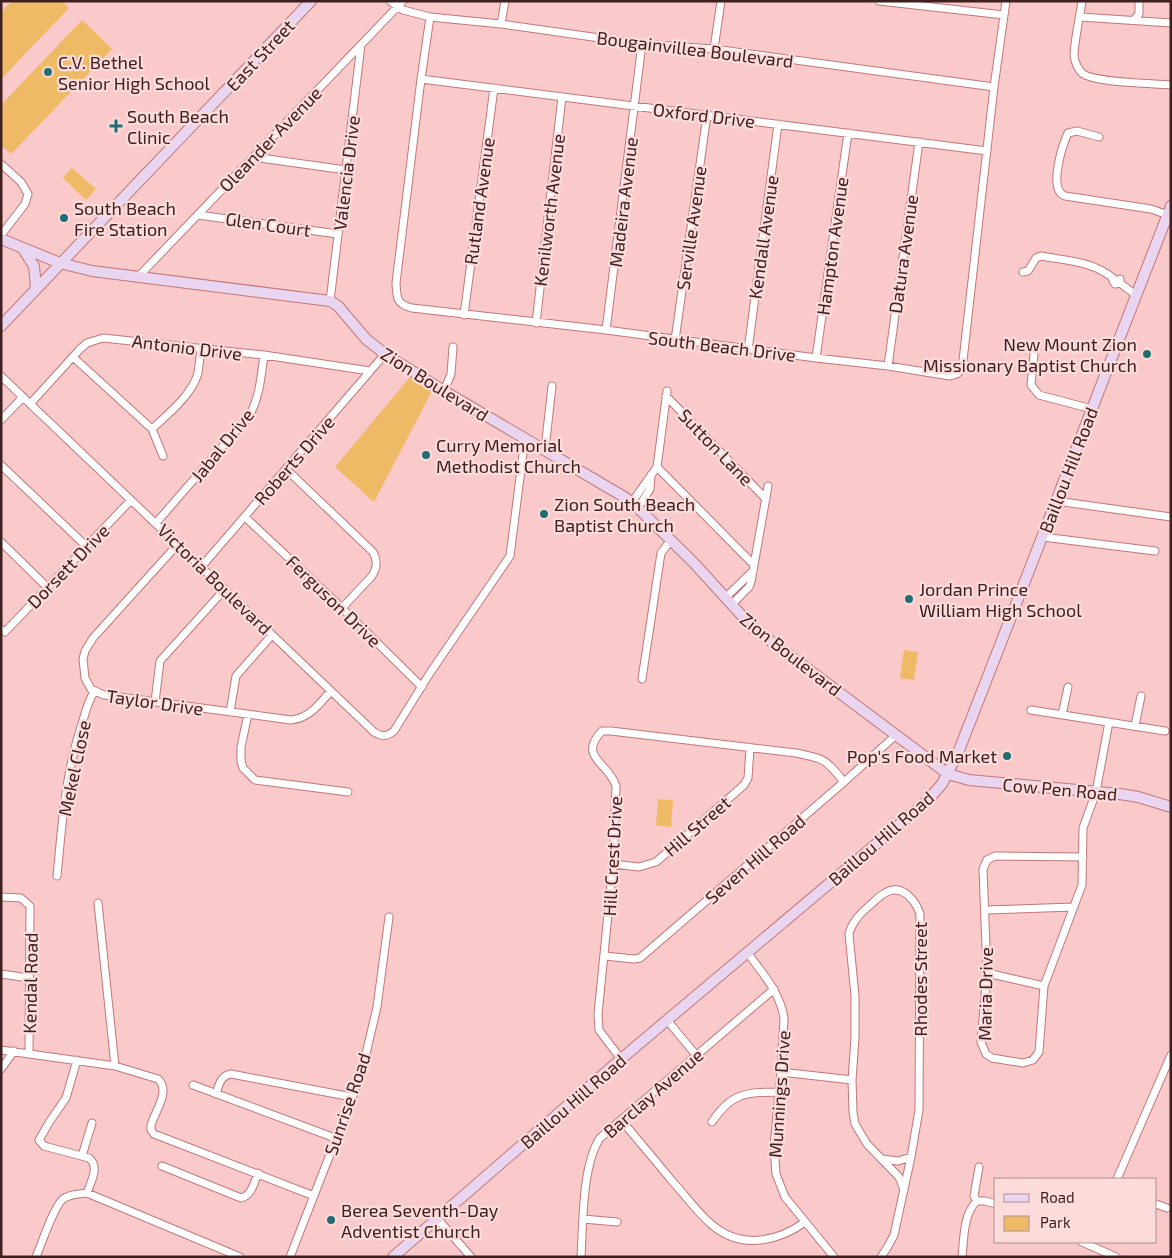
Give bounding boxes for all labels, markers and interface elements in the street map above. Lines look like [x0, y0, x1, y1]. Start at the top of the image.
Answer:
street label: East Street [221, 14, 299, 95]
street label: Bougainvillea Boulevard [595, 26, 795, 72]
place label: C.V. Bethel Senior High School [58, 51, 211, 94]
marker: C.V. Bethel Senior High School [42, 66, 54, 78]
street label: Oleander Avenue [214, 82, 326, 196]
street label: Oxford Drive [652, 98, 756, 132]
place label: South Beach Clinic [127, 105, 229, 148]
street label: Valencia Drive [328, 114, 364, 232]
marker: South Beach Clinic [109, 119, 123, 133]
street label: Kenilworth Avenue [529, 132, 569, 288]
street label: Rutland Avenue [459, 136, 499, 266]
street label: Madeira Avenue [604, 136, 642, 268]
street label: Serville Avenue [671, 164, 711, 292]
street label: Kendall Avenue [743, 174, 783, 300]
street label: Hampton Avenue [811, 175, 853, 317]
street label: Datura Avenue [884, 193, 922, 315]
place label: South Beach Fire Station [74, 197, 176, 240]
street label: Glen Court [224, 207, 312, 241]
marker: South Beach Fire Station [58, 212, 70, 224]
street label: South Beach Drive [647, 326, 797, 366]
street label: Antonio Drive [131, 329, 243, 365]
place label: New Mount Zion Missionary Baptist Church [923, 333, 1137, 376]
street label: Zion Boulevard [377, 342, 493, 426]
marker: New Mount Zion Missionary Baptist Church [1141, 348, 1153, 360]
street label: Jabal Drive [186, 404, 258, 486]
street label: Sutton Lane [674, 404, 758, 490]
street label: Baillou Hill Road [1034, 404, 1102, 536]
street label: Roberts Drive [249, 411, 339, 509]
place label: Curry Memorial Methodist Church [436, 434, 581, 477]
marker: Curry Memorial Methodist Church [420, 449, 432, 461]
place label: Zion South Beach Baptist Church [554, 493, 695, 536]
marker: Zion South Beach Baptist Church [538, 508, 550, 520]
street label: Dorsett Drive [22, 519, 114, 613]
street label: Victoria Boulevard [153, 519, 277, 639]
street label: Ferguson Drive [282, 550, 386, 652]
place label: Jordan Prince William High School [919, 578, 1082, 621]
marker: Jordan Prince William High School [903, 593, 915, 605]
street label: Zion Boulevard [736, 608, 846, 700]
street label: Taylor Drive [105, 684, 205, 720]
street label: Mekel Close [53, 718, 95, 818]
place label: Pop's Food Market [847, 745, 997, 767]
marker: Pop's Food Market [1001, 750, 1013, 762]
street label: Cow Pen Road [1002, 773, 1118, 805]
street label: Baillou Hill Road [824, 786, 938, 890]
street label: Hill Street [659, 791, 735, 861]
street label: Hill Crest Drive [598, 795, 626, 917]
street label: Seven Hill Road [700, 810, 810, 908]
street label: Rhodes Street [909, 921, 931, 1036]
street label: Kendal Road [18, 932, 42, 1034]
street label: Maria Drive [973, 947, 997, 1041]
street label: Munnings Drive [764, 1029, 794, 1159]
street label: Barclay Avenue [599, 1044, 707, 1142]
street label: Baillou Hill Road [516, 1049, 630, 1153]
street label: Sunrise Road [319, 1050, 375, 1158]
legend [994, 1178, 1157, 1243]
text: Road [1040, 1188, 1075, 1206]
place label: Berea Seventh-Day Adventist Church [341, 1199, 499, 1242]
text: Park [1040, 1213, 1071, 1231]
marker: Berea Seventh-Day Adventist Church [325, 1214, 337, 1226]

